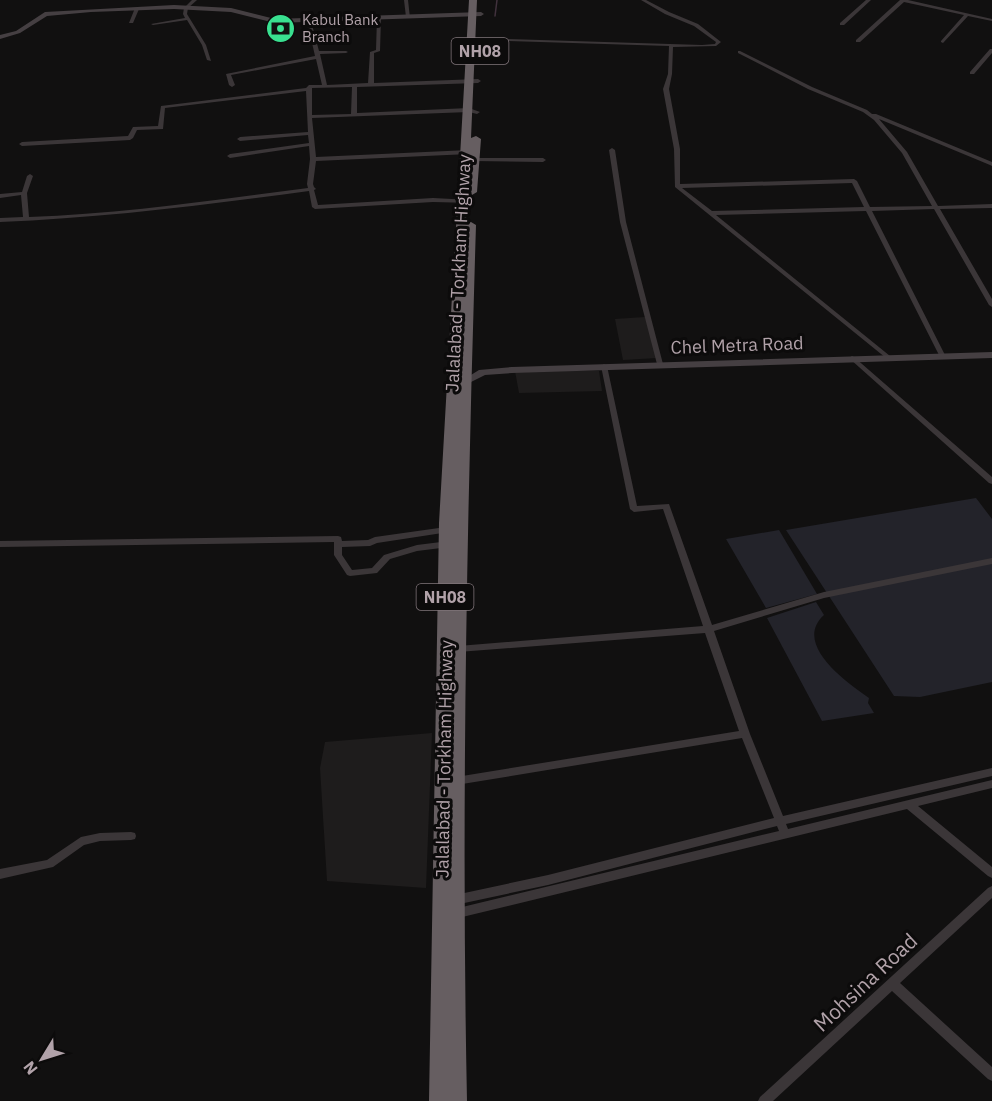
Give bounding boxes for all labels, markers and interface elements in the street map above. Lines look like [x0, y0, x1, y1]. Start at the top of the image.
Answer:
place label: Kabul Bank Branch [302, 10, 378, 46]
bank icon: Kabul Bank Branch [265, 12, 297, 44]
road number: NH08 [452, 38, 508, 64]
street label: Jalalabad - Torkham Highway [440, 153, 476, 392]
street label: Chel Metra Road [670, 331, 804, 359]
road number: NH08 [416, 584, 474, 610]
street label: Jalalabad - Torkham Highway [430, 640, 458, 878]
street label: Mohsina Road [807, 927, 923, 1037]
north arrow [12, 1029, 72, 1089]
text: N [19, 1058, 42, 1079]

